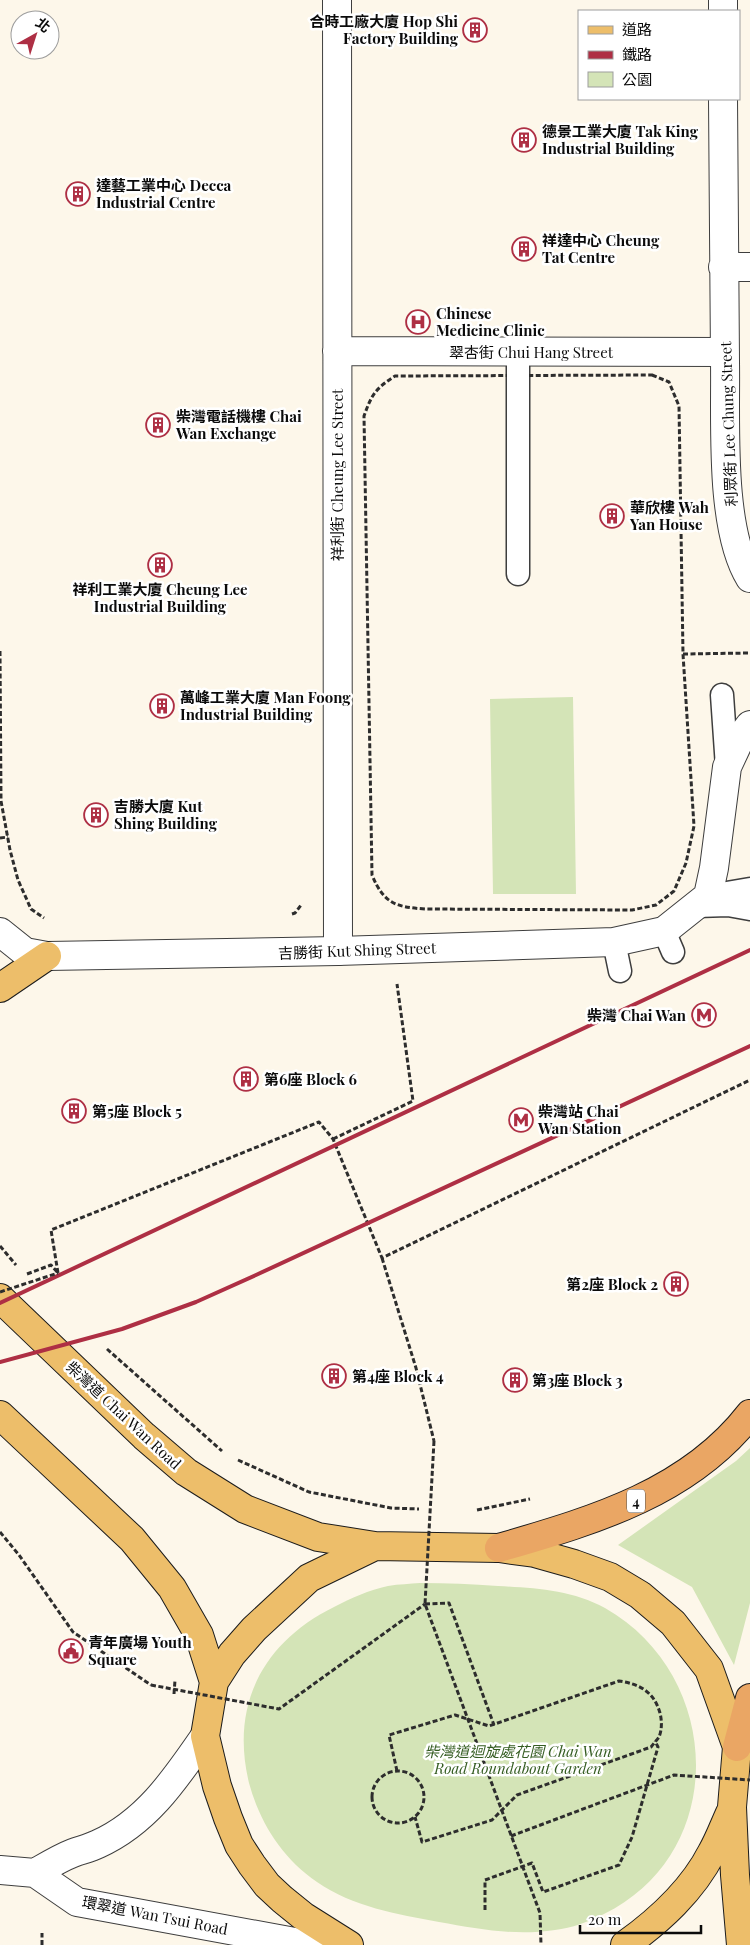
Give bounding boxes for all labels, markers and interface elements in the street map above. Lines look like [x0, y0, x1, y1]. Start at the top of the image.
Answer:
north arrow [10, 10, 60, 60]
legend [578, 10, 740, 100]
place label: 合時工廠大廈 Hop Shi Factory Building [309, 11, 459, 48]
text: 北 [32, 13, 55, 36]
building icon: 合時工廠大廈 Hop Shi Factory Building [462, 17, 488, 43]
text: 道路 [622, 19, 652, 39]
text: 鐵路 [622, 44, 652, 64]
text: 公園 [622, 69, 652, 89]
place label: 德景工業大廈 Tak King Industrial Building [542, 121, 699, 158]
building icon: 德景工業大廈 Tak King Industrial Building [511, 127, 537, 153]
place label: 達藝工業中心 Decca Industrial Centre [96, 175, 232, 212]
building icon: 達藝工業中心 Decca Industrial Centre [65, 181, 91, 207]
place label: 祥達中心 Cheung Tat Centre [542, 230, 660, 267]
building icon: 祥達中心 Cheung Tat Centre [511, 236, 537, 262]
place label: Chinese Medicine Clinic [436, 303, 545, 340]
hospital icon: Chinese Medicine Clinic [405, 309, 431, 335]
street label: 利眾街 Lee Chung Street [715, 340, 741, 507]
street label: 翠杏街 Chui Hang Street [449, 342, 614, 362]
street label: 祥利街 Cheung Lee Street [327, 388, 347, 561]
place label: 柴灣電話機樓 Chai Wan Exchange [175, 406, 302, 443]
building icon: 柴灣電話機樓 Chai Wan Exchange [145, 412, 171, 438]
place label: 華欣樓 Wah Yan House [629, 497, 709, 534]
building icon: 華欣樓 Wah Yan House [599, 503, 625, 529]
building icon: 祥利工業大廈 Cheung Lee Industrial Building [147, 552, 173, 578]
place label: 祥利工業大廈 Cheung Lee Industrial Building [72, 579, 248, 616]
place label: 萬峰工業大廈 Man Foong Industrial Building [180, 687, 351, 724]
building icon: 萬峰工業大廈 Man Foong Industrial Building [149, 693, 175, 719]
place label: 吉勝大廈 Kut Shing Building [114, 796, 218, 833]
building icon: 吉勝大廈 Kut Shing Building [83, 802, 109, 828]
street label: 吉勝街 Kut Shing Street [278, 937, 437, 963]
metro station icon: 柴灣 Chai Wan [691, 1002, 717, 1028]
place label: 柴灣 Chai Wan [587, 1005, 687, 1025]
building icon: 第6座 Block 6 [233, 1066, 259, 1092]
place label: 第6座 Block 6 [264, 1069, 357, 1089]
building icon: 第5座 Block 5 [61, 1098, 87, 1124]
place label: 第5座 Block 5 [92, 1101, 182, 1121]
place label: 柴灣站 Chai Wan Station [537, 1101, 622, 1138]
metro station icon: 柴灣站 Chai Wan Station [508, 1107, 534, 1133]
building icon: 第2座 Block 2 [663, 1271, 689, 1297]
place label: 第2座 Block 2 [566, 1274, 658, 1294]
street label: 柴灣道 Chai Wan Road [62, 1357, 186, 1474]
building icon: 第4座 Block 4 [321, 1363, 347, 1389]
place label: 第4座 Block 4 [352, 1366, 444, 1386]
building icon: 第3座 Block 3 [502, 1367, 528, 1393]
place label: 第3座 Block 3 [532, 1370, 623, 1390]
road number: 4 [627, 1490, 645, 1512]
place label: 青年廣場 Youth Square [88, 1632, 192, 1669]
public building icon: 青年廣場 Youth Square [58, 1638, 84, 1664]
park label: 柴灣道迴旋處花園 Chai Wan Road Roundabout Garden [424, 1741, 612, 1778]
street label: 環翠道 Wan Tsui Road [80, 1891, 230, 1939]
scale bar [580, 1902, 701, 1934]
text: 20 m [588, 1909, 622, 1929]

